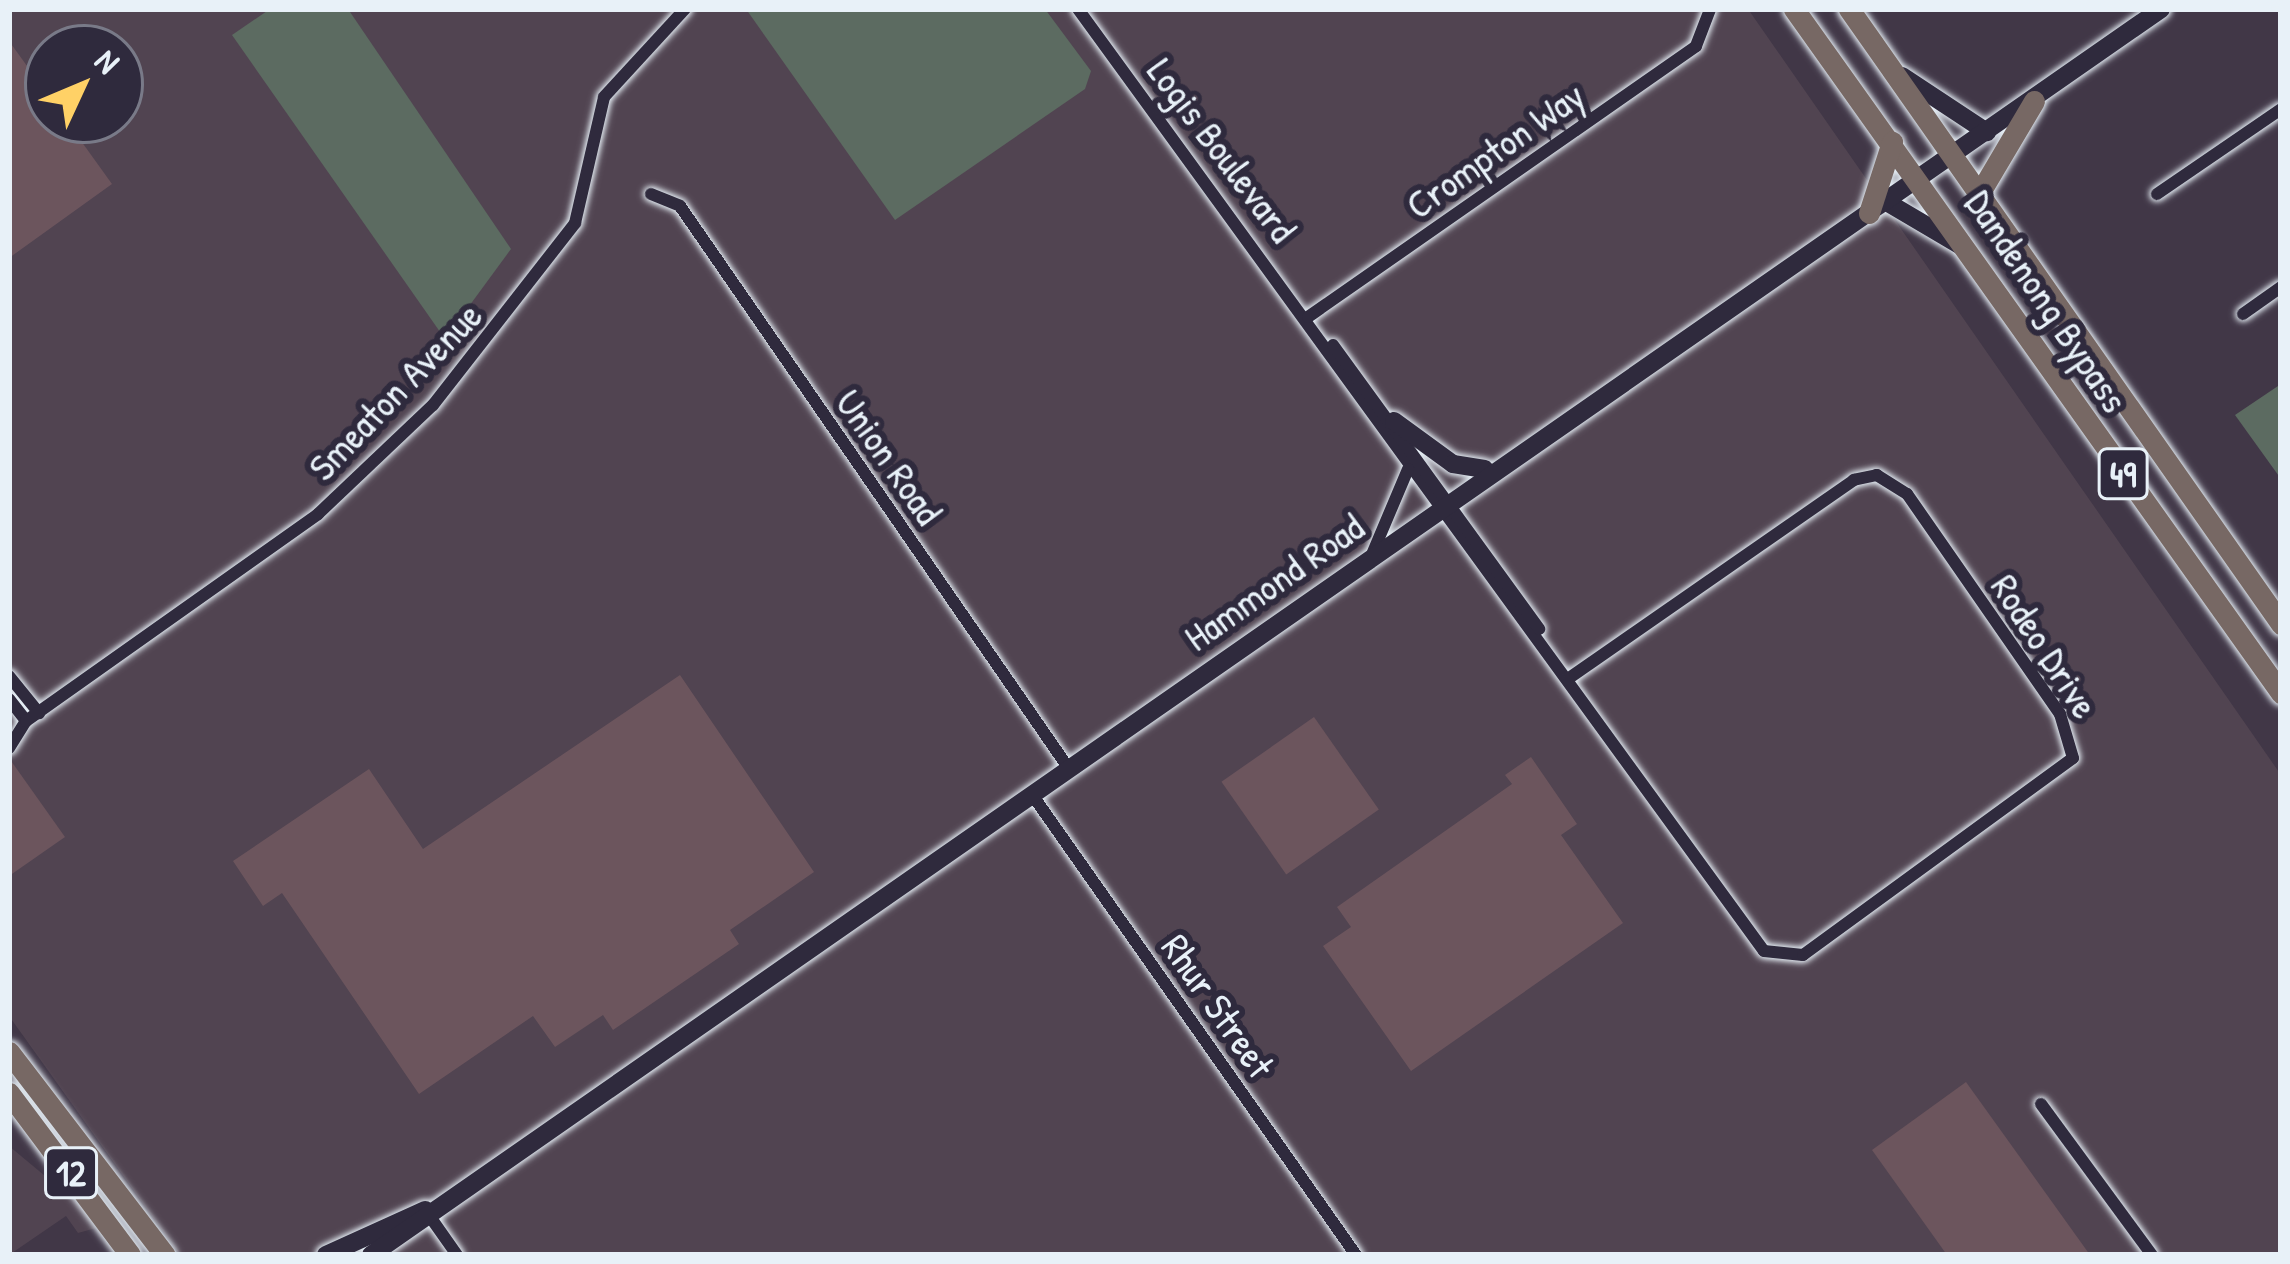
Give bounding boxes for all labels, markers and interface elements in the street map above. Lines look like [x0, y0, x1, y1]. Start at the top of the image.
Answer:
north arrow [24, 24, 144, 144]
text: N [86, 39, 130, 83]
street label: Logis Boulevard [1138, 49, 1306, 251]
street label: Crompton Way [1397, 72, 1593, 228]
street label: Dandenong Bypass [1956, 181, 2138, 421]
street label: Smeaton Avenue [298, 292, 492, 490]
street label: Union Road [826, 380, 952, 534]
road number: 49 [2096, 444, 2150, 504]
street label: Hammond Road [1175, 503, 1373, 661]
street label: Rodeo Drive [1981, 565, 2109, 727]
street label: Rhur Street [1152, 925, 1284, 1087]
road number: 12 [44, 1143, 98, 1203]

